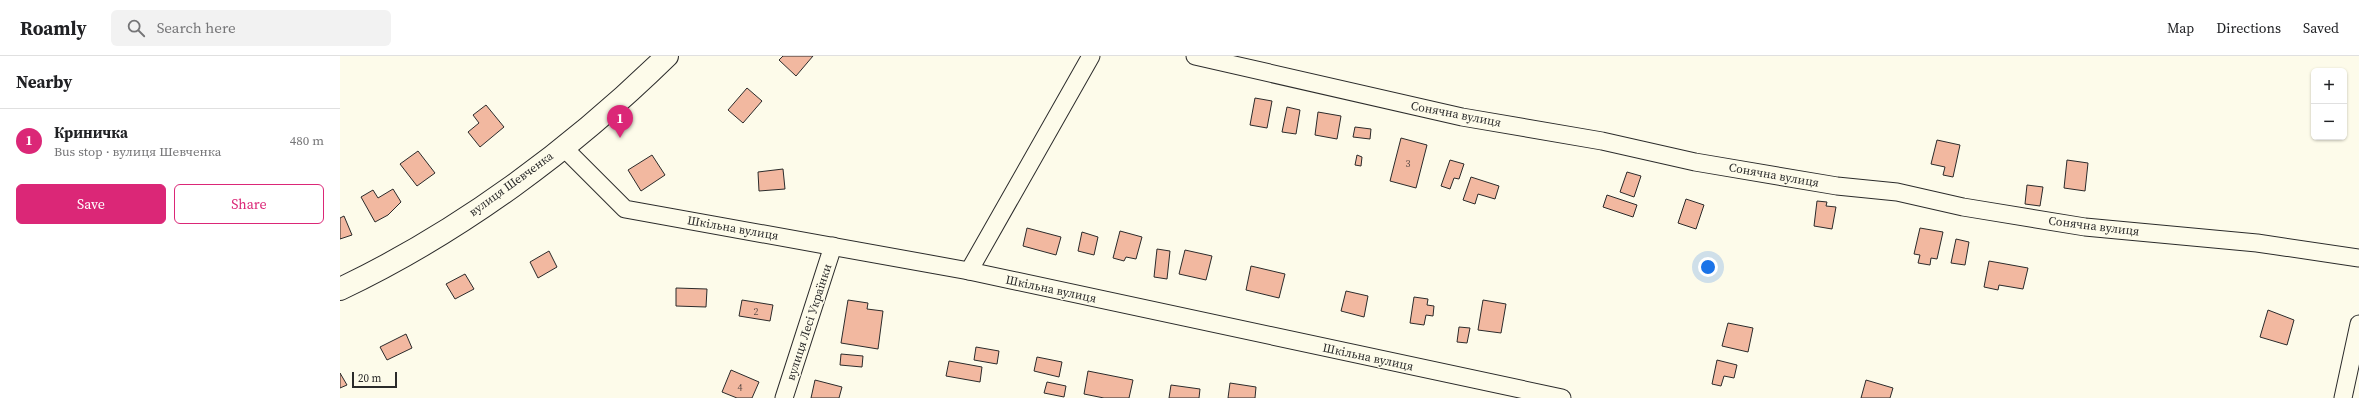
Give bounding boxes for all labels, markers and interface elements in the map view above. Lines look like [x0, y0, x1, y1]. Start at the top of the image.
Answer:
search box [111, 10, 391, 46]
text: Roamly [20, 15, 87, 41]
icon: search [125, 17, 147, 39]
text: Search here [157, 17, 236, 38]
text: Map [2167, 18, 2194, 38]
text: Directions [2216, 18, 2281, 38]
text: Saved [2303, 18, 2339, 38]
map controls [2311, 68, 2347, 140]
button: + [2311, 68, 2347, 104]
text: Nearby [16, 70, 72, 94]
street label: Сонячна вулиця [1410, 97, 1502, 131]
button: − [2311, 104, 2347, 140]
pin: 1 [607, 105, 633, 138]
text: Криничка [54, 122, 128, 143]
text: 1 [25, 132, 33, 149]
text: 480 m [290, 132, 324, 149]
text: Bus stop · вулиця Шевченка [54, 143, 221, 160]
street label: вулиця Шевченка [466, 147, 557, 220]
house number: 3 [1406, 157, 1411, 170]
street label: Сонячна вулиця [1728, 159, 1820, 191]
button: Save [16, 184, 166, 224]
button: Share [174, 184, 324, 224]
street label: Шкільна вулиця [686, 212, 780, 244]
street label: Сонячна вулиця [2048, 212, 2140, 240]
your location [1698, 257, 1718, 277]
street label: вулиця Лесі Українки [783, 261, 836, 382]
street label: Шкільна вулиця [1004, 272, 1098, 306]
house number: 2 [754, 305, 759, 318]
street label: Шкільна вулиця [1321, 340, 1415, 374]
scale bar [352, 370, 397, 389]
text: 20 m [358, 371, 381, 386]
house number: 4 [738, 381, 743, 394]

